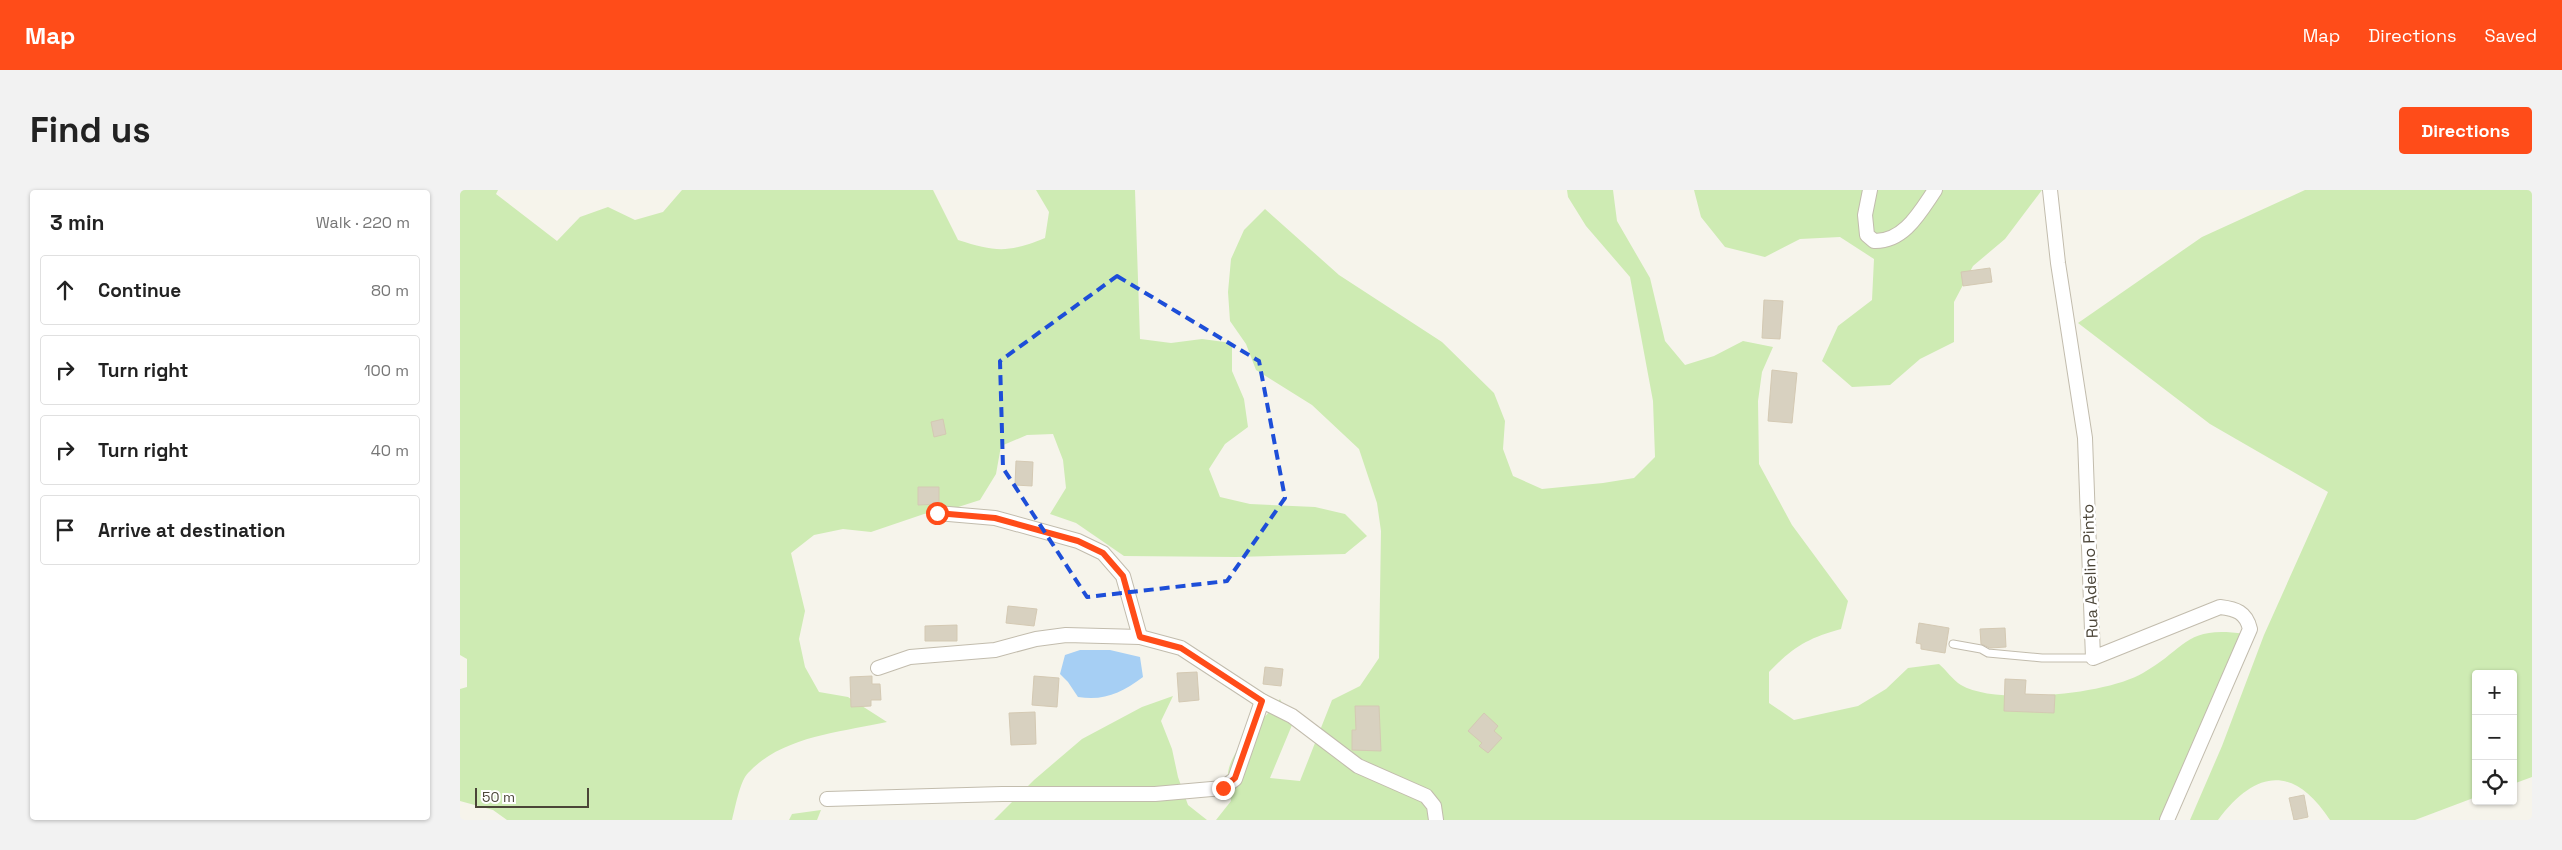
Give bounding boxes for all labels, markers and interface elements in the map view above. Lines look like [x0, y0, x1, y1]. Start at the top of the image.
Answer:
text: Map [25, 20, 75, 51]
text: Map [2303, 24, 2340, 47]
text: Directions [2368, 24, 2457, 47]
text: Saved [2485, 24, 2537, 47]
button: Directions [2399, 107, 2532, 154]
text: Find us [30, 108, 151, 152]
text: 3 min [50, 209, 105, 236]
text: Walk · 220 m [316, 212, 410, 233]
icon: ahead [51, 276, 79, 304]
text: Continue [98, 278, 181, 303]
text: 80 m [371, 280, 409, 301]
icon: right [51, 356, 79, 384]
text: Turn right [98, 358, 188, 383]
text: 100 m [364, 360, 409, 381]
icon: right [51, 436, 79, 464]
text: Turn right [98, 438, 188, 463]
text: 40 m [371, 440, 409, 461]
route start [926, 502, 949, 525]
street label: Rua Adelino Pinto [2077, 503, 2103, 639]
icon: arrive [51, 516, 79, 544]
text: Arrive at destination [98, 518, 286, 543]
map controls [2472, 670, 2517, 805]
button: + [2472, 670, 2517, 715]
button: − [2472, 715, 2517, 760]
button: locate [2472, 760, 2517, 805]
route end [1212, 777, 1235, 800]
scale bar [475, 785, 589, 808]
text: 50 m [482, 788, 515, 806]

